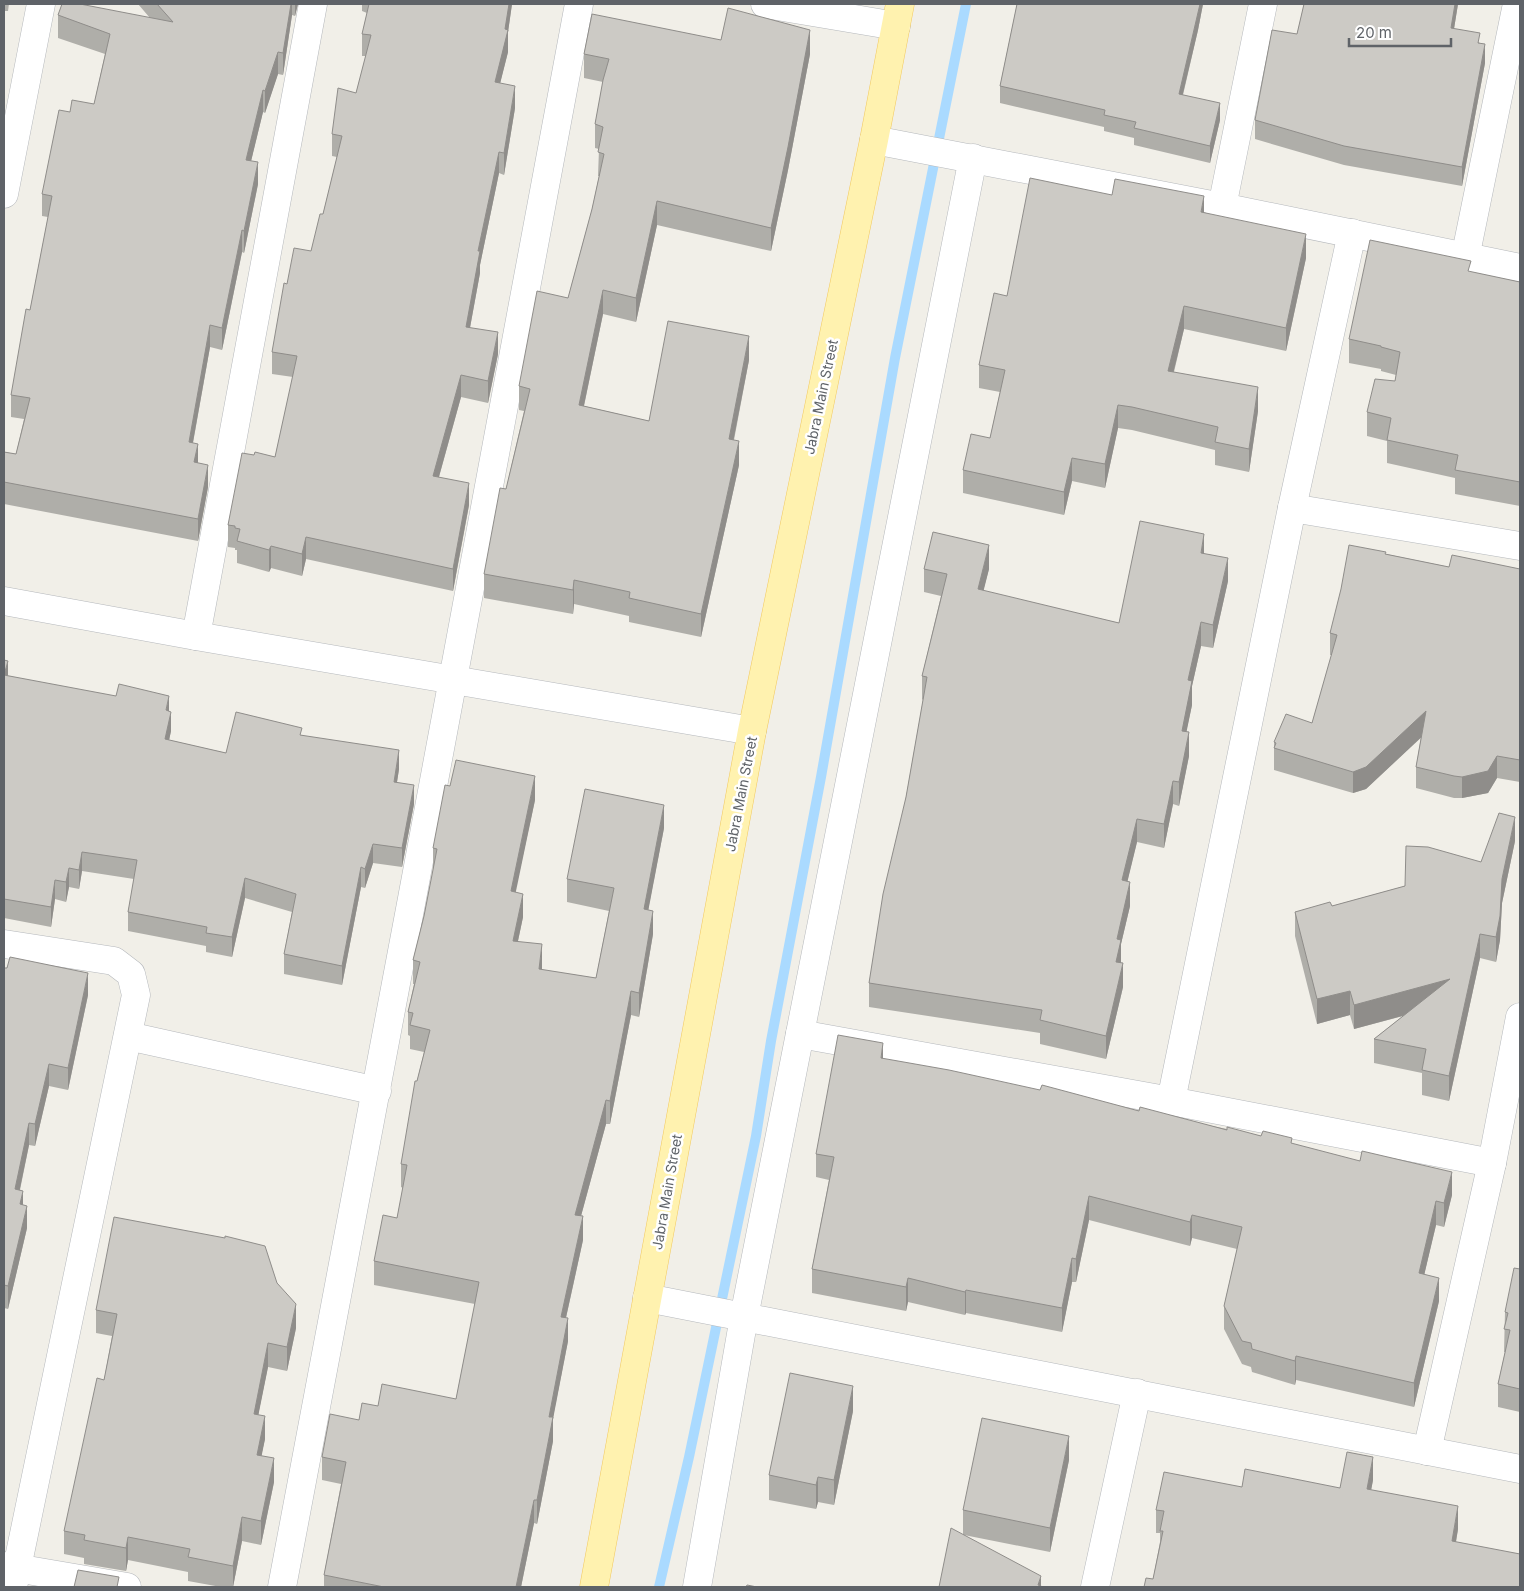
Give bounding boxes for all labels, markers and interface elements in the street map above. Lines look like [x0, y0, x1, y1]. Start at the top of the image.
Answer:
scale bar [1349, 15, 1452, 47]
text: 20 m [1356, 23, 1392, 42]
street label: Jabra Main Street [800, 337, 841, 456]
street label: Jabra Main Street [721, 734, 760, 853]
street label: Jabra Main Street [648, 1132, 685, 1251]

